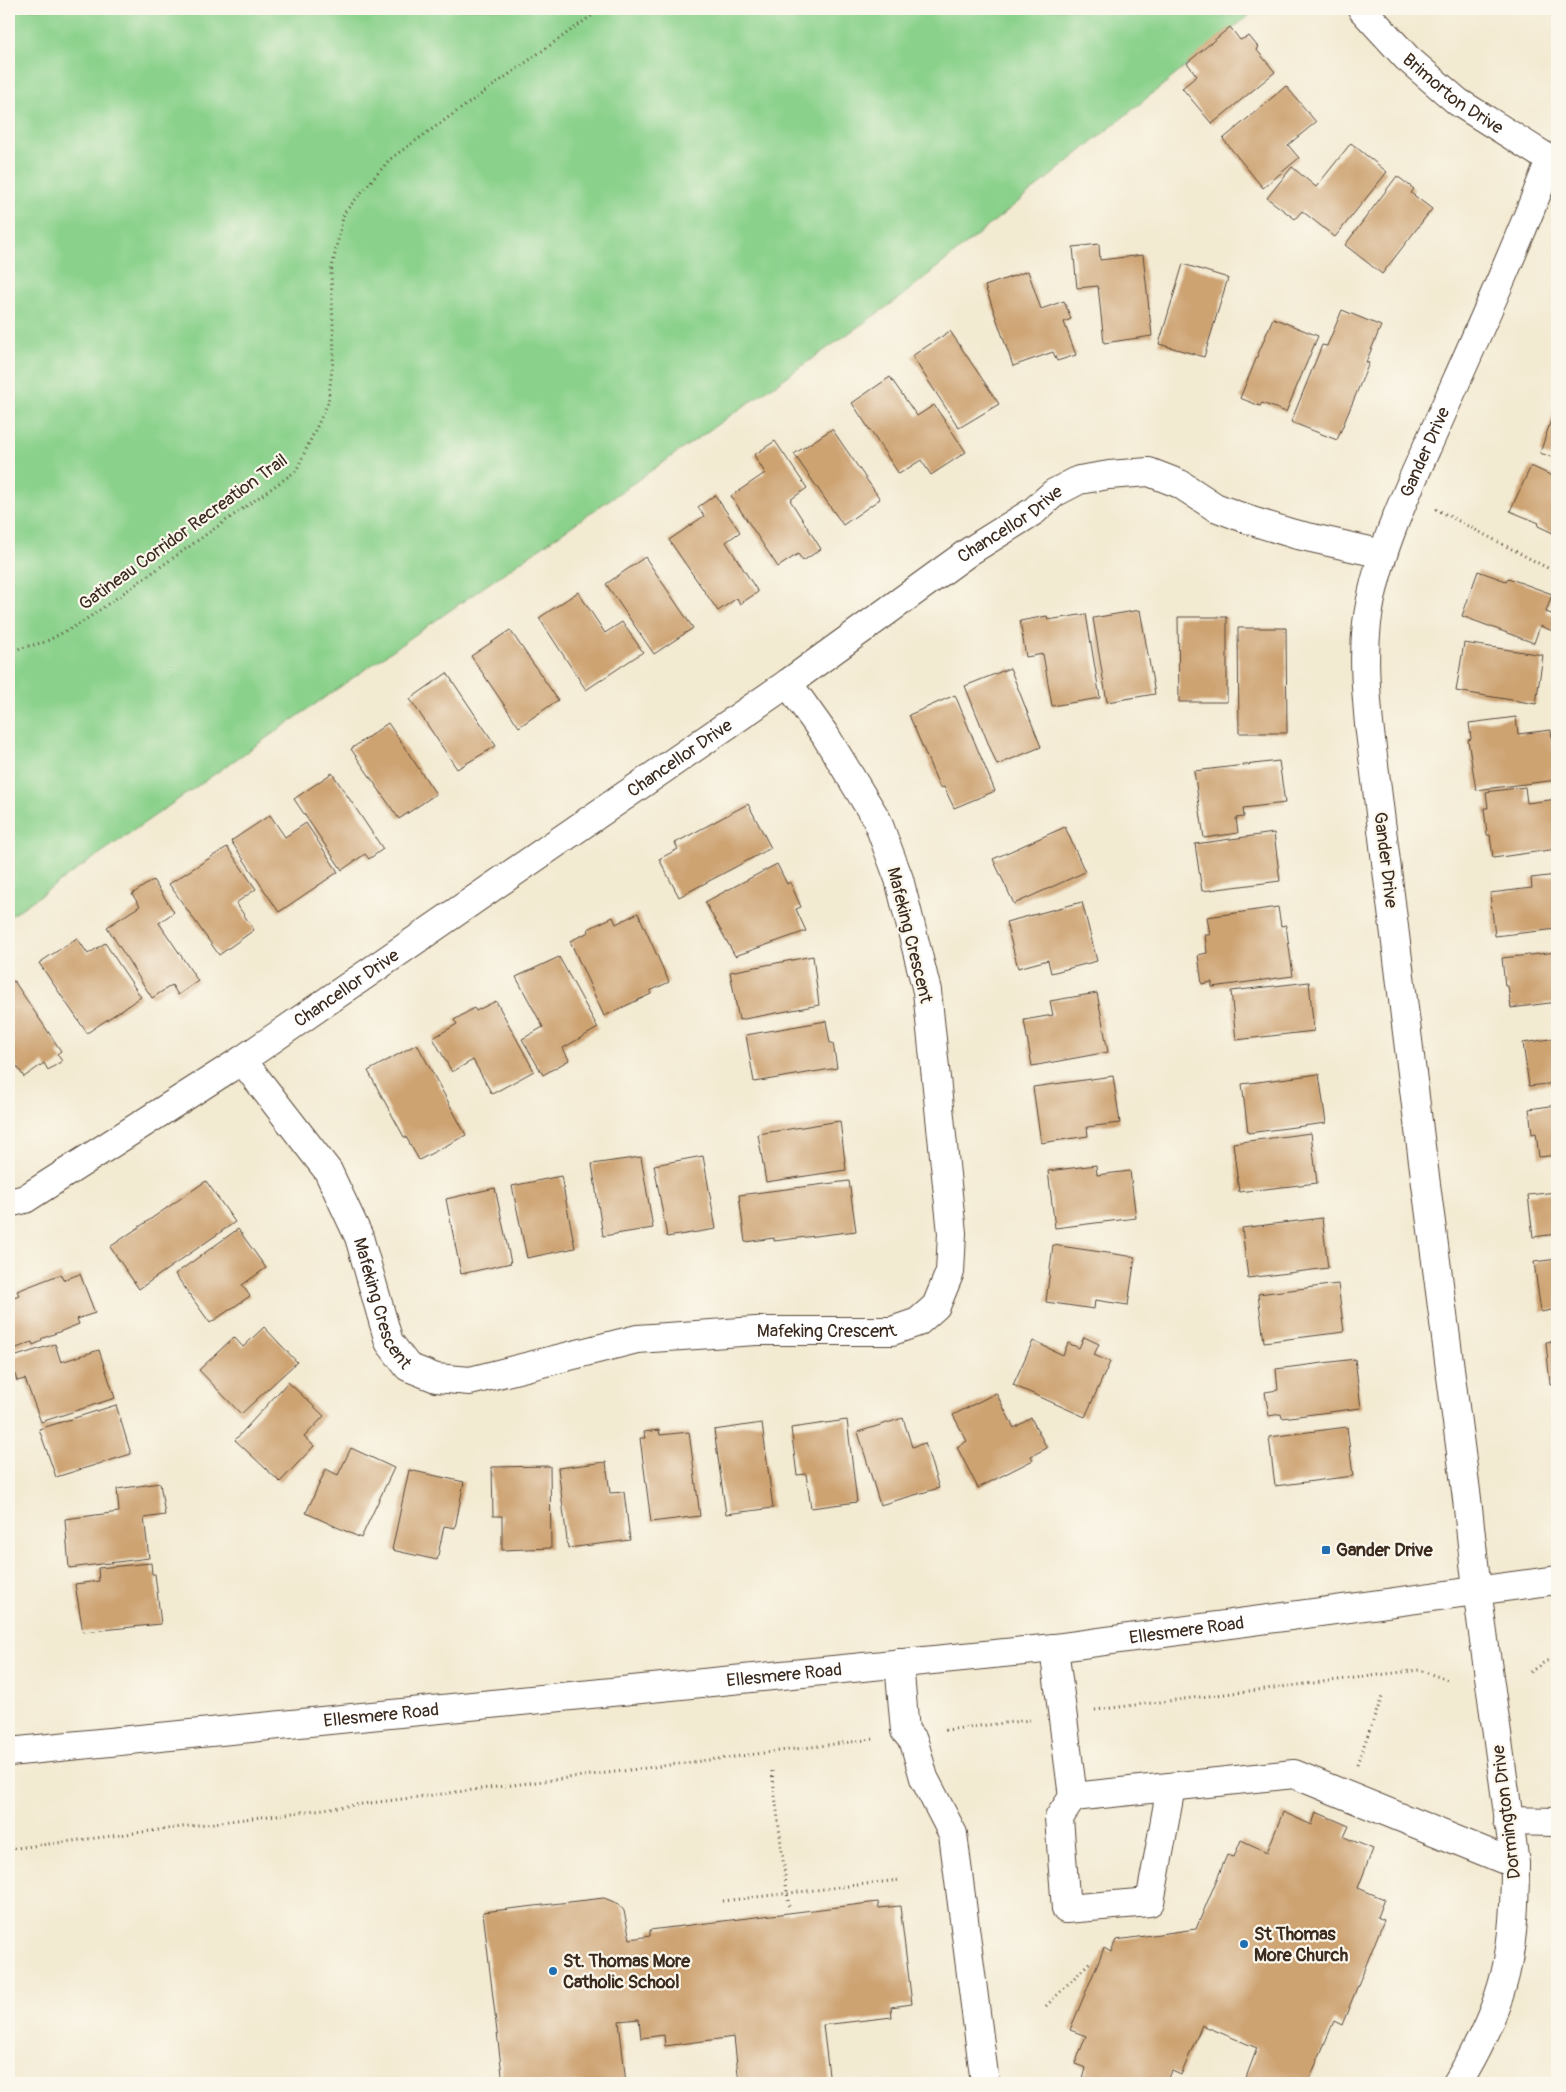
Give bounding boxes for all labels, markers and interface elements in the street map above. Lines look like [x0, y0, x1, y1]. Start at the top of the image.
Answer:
street label: Brimorton Drive [1398, 48, 1508, 140]
street label: Gander Drive [1395, 403, 1455, 501]
street label: Gatineau Corridor Recreation Trail [74, 449, 292, 616]
street label: Chancellor Drive [953, 480, 1066, 568]
street label: Chancellor Drive [623, 714, 737, 803]
street label: Gander Drive [1368, 811, 1403, 910]
street label: Mafeking Crescent [882, 865, 938, 1006]
street label: Chancellor Drive [290, 944, 404, 1033]
street label: Mafeking Crescent [348, 1235, 417, 1375]
street label: Mafeking Crescent [757, 1319, 900, 1344]
place label: Gander Drive [1336, 1539, 1434, 1562]
marker: Gander Drive [1320, 1544, 1332, 1556]
street label: Ellesmere Road [1128, 1611, 1246, 1650]
street label: Ellesmere Road [725, 1658, 843, 1693]
street label: Ellesmere Road [322, 1698, 440, 1733]
street label: Dormington Drive [1487, 1743, 1526, 1880]
place label: St Thomas More Church [1254, 1923, 1349, 1967]
marker: St Thomas More Church [1238, 1938, 1250, 1950]
place label: St. Thomas More Catholic School [563, 1950, 691, 1994]
marker: St. Thomas More Catholic School [547, 1965, 559, 1977]

